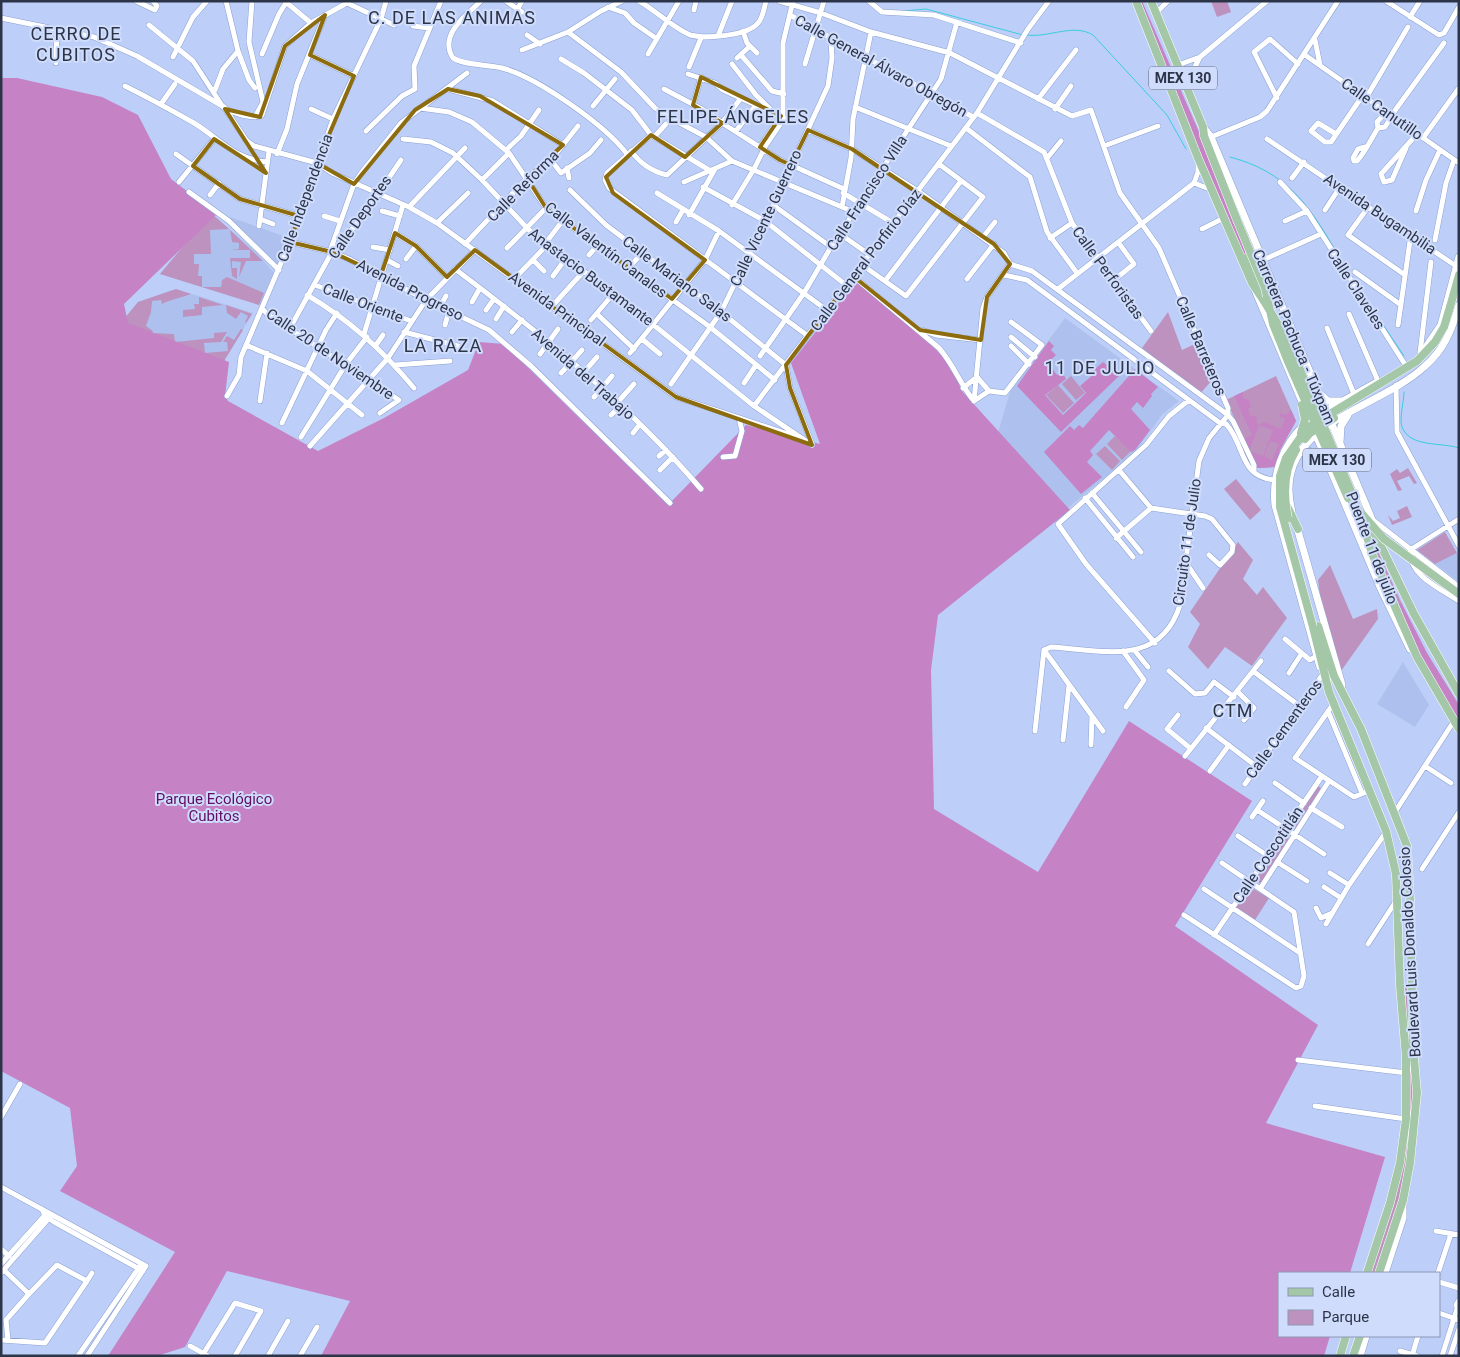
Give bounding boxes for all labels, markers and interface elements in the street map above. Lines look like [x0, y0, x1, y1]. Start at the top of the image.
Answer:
district label: C. DE LAS ANIMAS [368, 7, 536, 28]
street label: Calle General Álvaro Obregón [792, 11, 970, 121]
district label: CERRO DE CUBITOS [30, 23, 122, 65]
road number: MEX 130 [1149, 66, 1217, 90]
street label: Calle Canutillo [1338, 74, 1426, 144]
district label: FELIPE ÁNGELES [657, 106, 809, 127]
street label: Calle Independencia [274, 132, 336, 264]
street label: Calle Francisco Villa [823, 132, 911, 254]
street label: Calle Reforma [483, 146, 563, 226]
street label: Calle Vicente Guerrero [726, 147, 806, 289]
street label: Avenida Bugambilia [1320, 170, 1440, 258]
street label: Calle Deportes [325, 172, 395, 262]
street label: Calle General Porfirio Díaz [807, 185, 925, 335]
street label: Calle Valentín Canales [541, 198, 671, 302]
street label: Calle Perforistas [1068, 223, 1148, 323]
street label: Anastacio Bustamante [525, 224, 657, 330]
street label: Calle Mariano Salas [619, 232, 735, 326]
street label: Calle Claveles [1323, 245, 1389, 333]
street label: Carretera Pachuca - Túxpam [1249, 247, 1339, 427]
street label: Avenida Progreso [354, 255, 466, 325]
street label: Avenida Principal [505, 268, 609, 350]
street label: Calle Oriente [320, 279, 406, 327]
street label: Calle Barreteros [1172, 293, 1230, 399]
street label: Calle 20 de Noviembre [263, 305, 397, 403]
street label: Avenida del Trabajo [528, 324, 638, 424]
district label: LA RAZA [404, 335, 482, 356]
district label: 11 DE JULIO [1045, 357, 1155, 378]
road number: MEX 130 [1303, 448, 1371, 472]
street label: Circuito 11 de Julio [1169, 477, 1205, 607]
street label: Puente 11 de julio [1342, 489, 1402, 607]
street label: Calle Cementeros [1242, 676, 1326, 782]
district label: CTM [1213, 700, 1253, 721]
park label: Parque Ecológico Cubitos [156, 790, 272, 825]
street label: Calle Coscotitlán [1229, 803, 1307, 907]
street label: Boulevard Luis Donaldo Colosio [1395, 846, 1425, 1058]
legend [1278, 1272, 1440, 1337]
text: Calle [1322, 1283, 1355, 1301]
text: Parque [1322, 1308, 1369, 1326]

